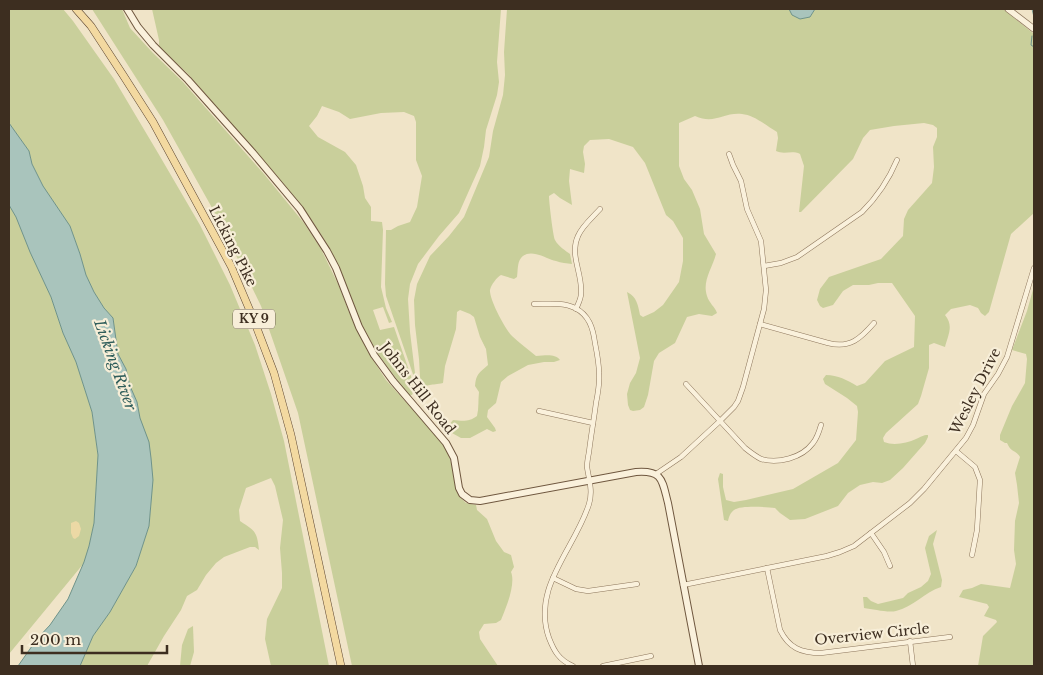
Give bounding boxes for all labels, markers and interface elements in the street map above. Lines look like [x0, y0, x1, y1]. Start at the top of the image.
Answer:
street label: Licking Pike [205, 203, 261, 289]
road number: KY 9 [233, 310, 275, 328]
water label: Licking River [90, 316, 141, 414]
street label: Johns Hill Road [375, 337, 460, 438]
street label: Wesley Drive [945, 345, 1005, 438]
street label: Overview Circle [814, 619, 930, 649]
scale bar [22, 622, 168, 654]
text: 200 m [30, 630, 81, 649]

